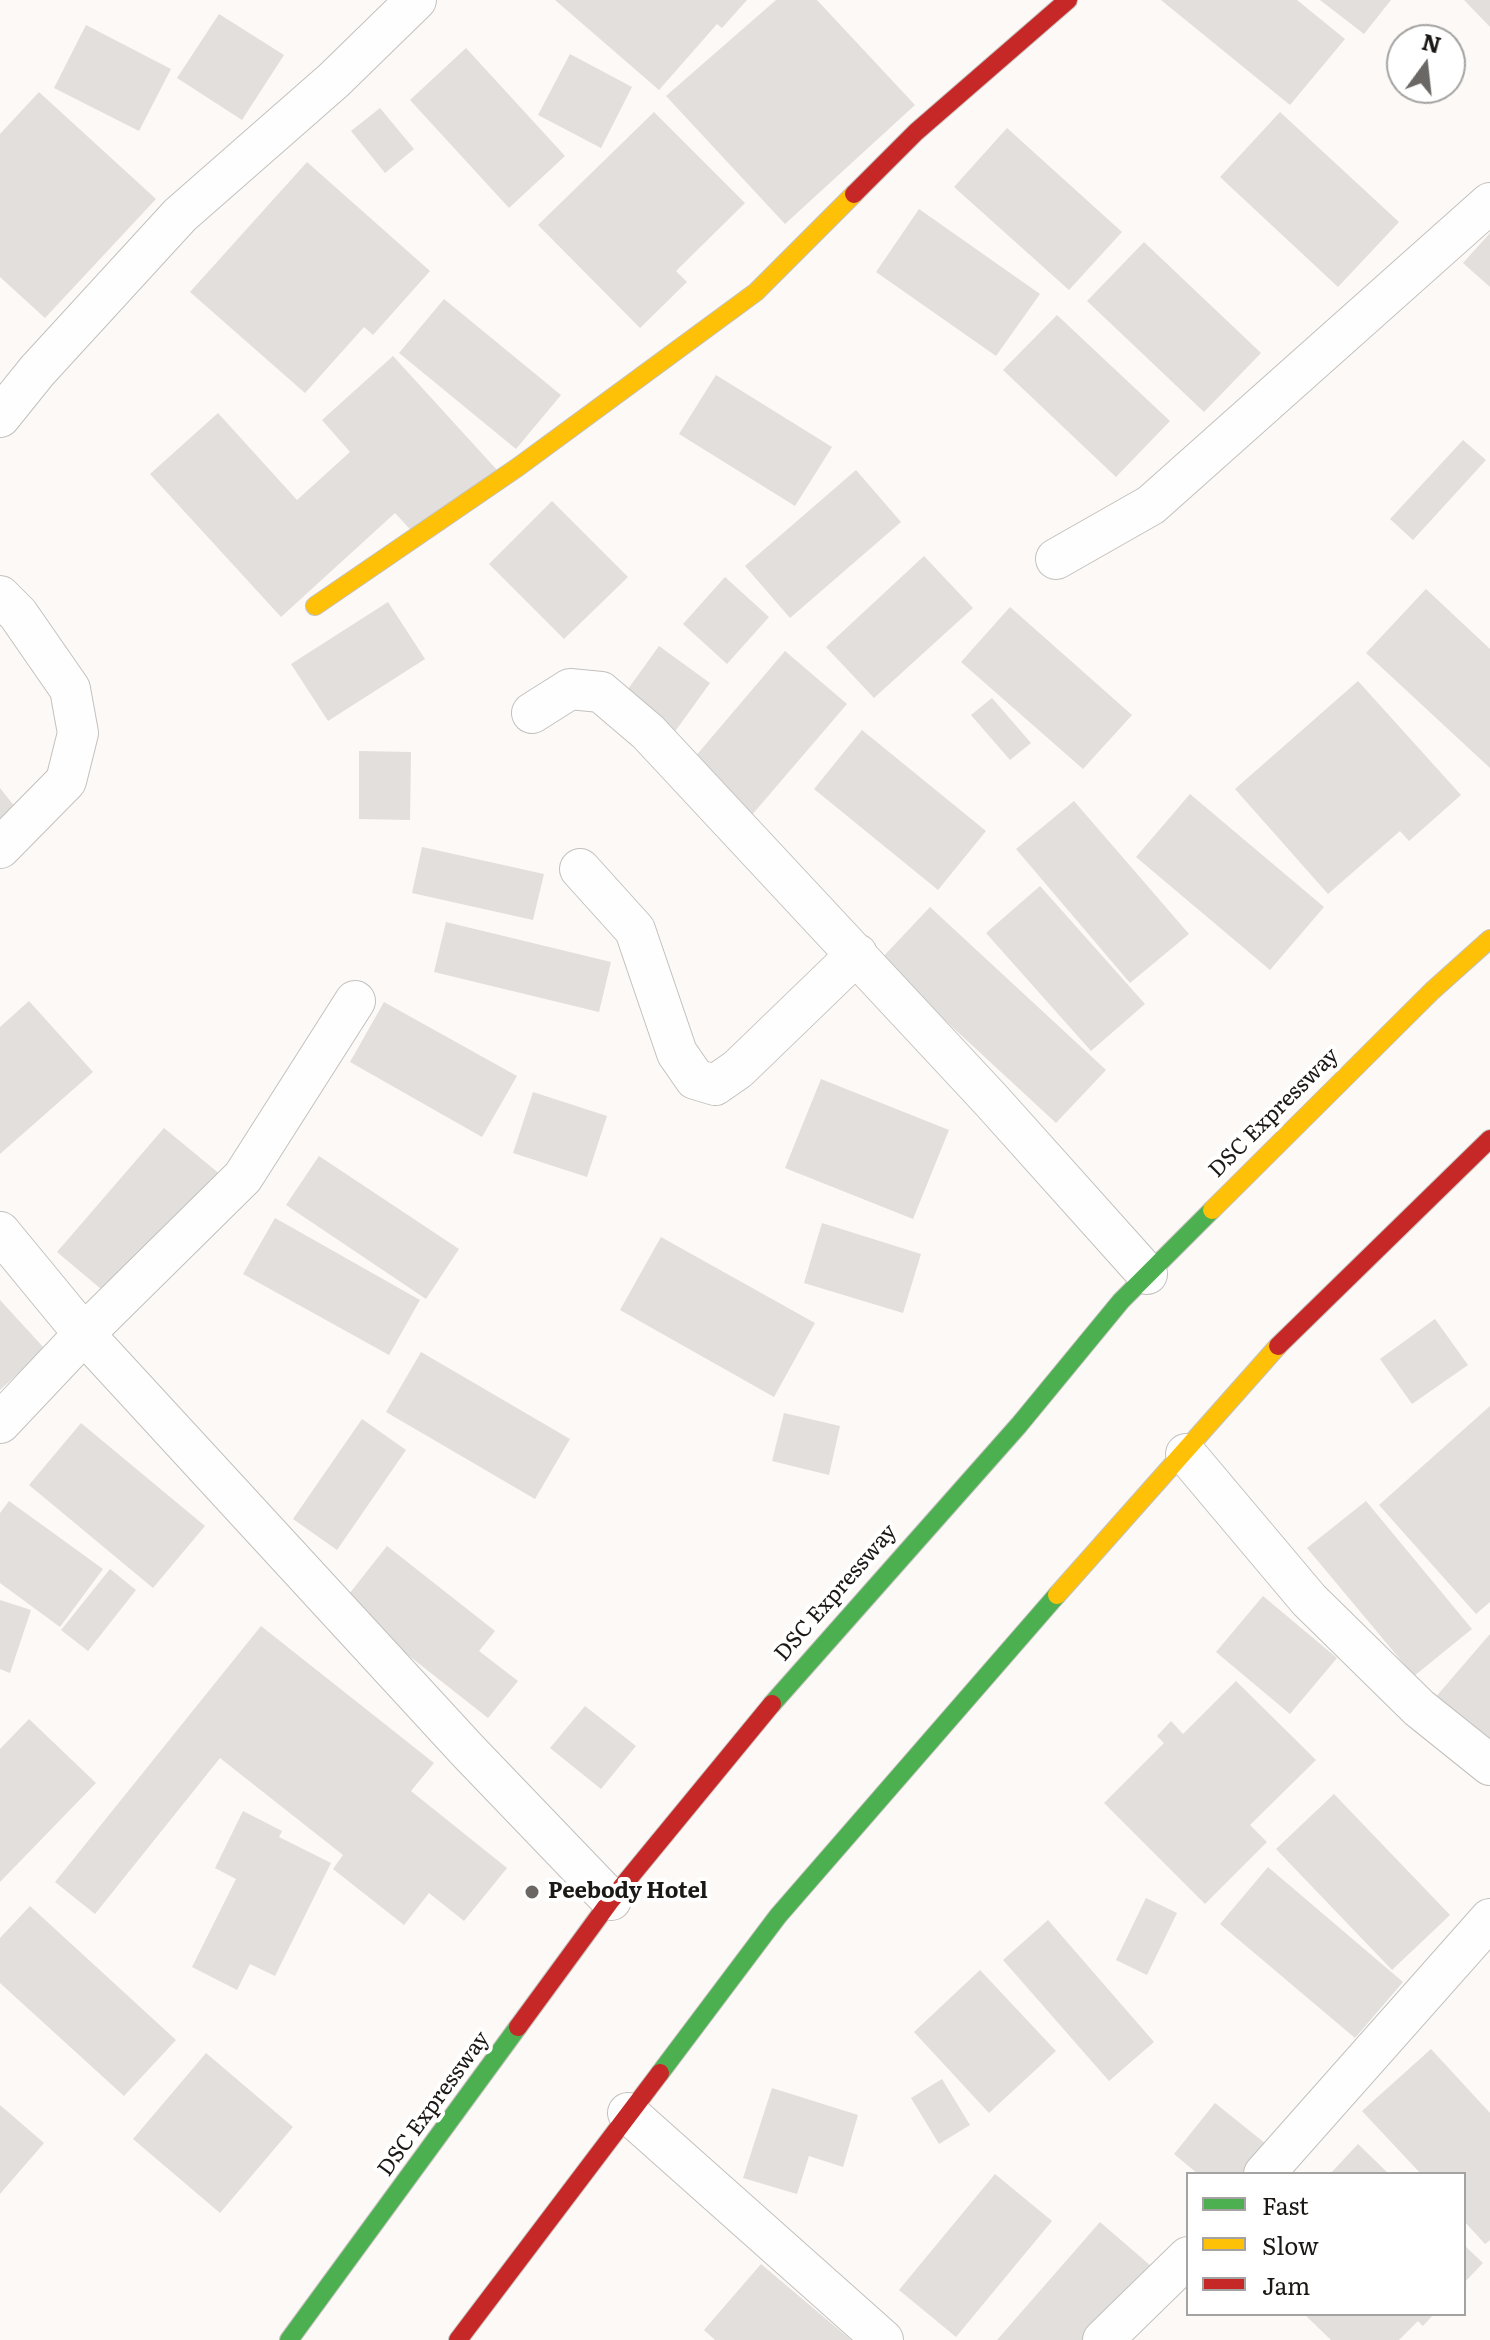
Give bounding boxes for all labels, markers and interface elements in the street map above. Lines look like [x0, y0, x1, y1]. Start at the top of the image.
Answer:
north arrow [1386, 24, 1466, 104]
text: N [1419, 24, 1445, 61]
street label: DSC Expressway [1204, 1043, 1344, 1183]
street label: DSC Expressway [769, 1519, 903, 1667]
place label: Peebody Hotel [548, 1879, 708, 1905]
marker: Peebody Hotel [523, 1883, 541, 1901]
street label: DSC Expressway [373, 2026, 495, 2182]
legend [1186, 2172, 1466, 2316]
text: Fast [1262, 2187, 1309, 2222]
text: Slow [1262, 2227, 1319, 2262]
text: Jam [1262, 2267, 1310, 2302]

